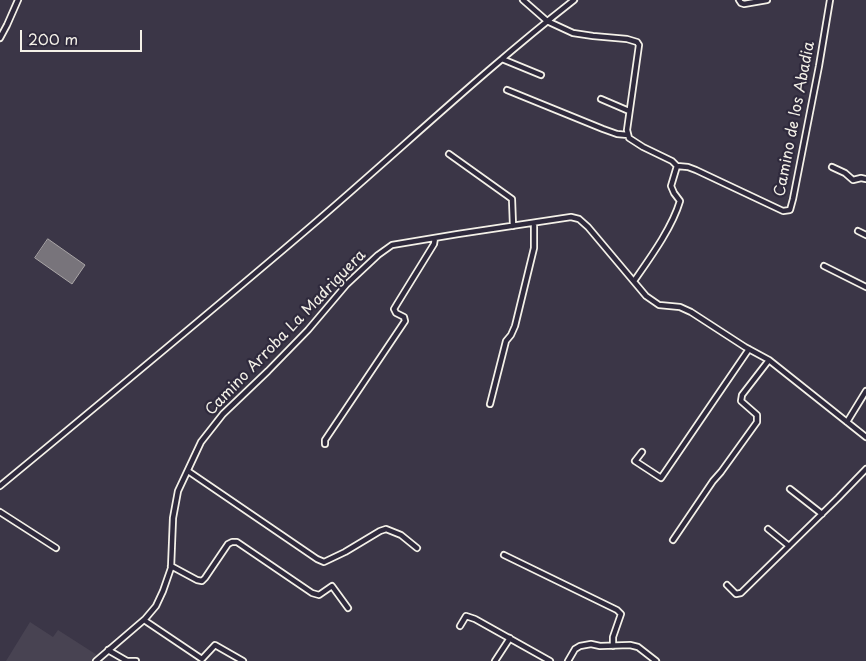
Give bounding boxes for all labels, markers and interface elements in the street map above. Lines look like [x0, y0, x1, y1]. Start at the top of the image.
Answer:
scale bar [22, 20, 145, 52]
text: 200 m [28, 27, 78, 50]
street label: Camino de los Abadia [771, 40, 819, 198]
street label: Camino Arroba La Madriguera [202, 247, 370, 419]

